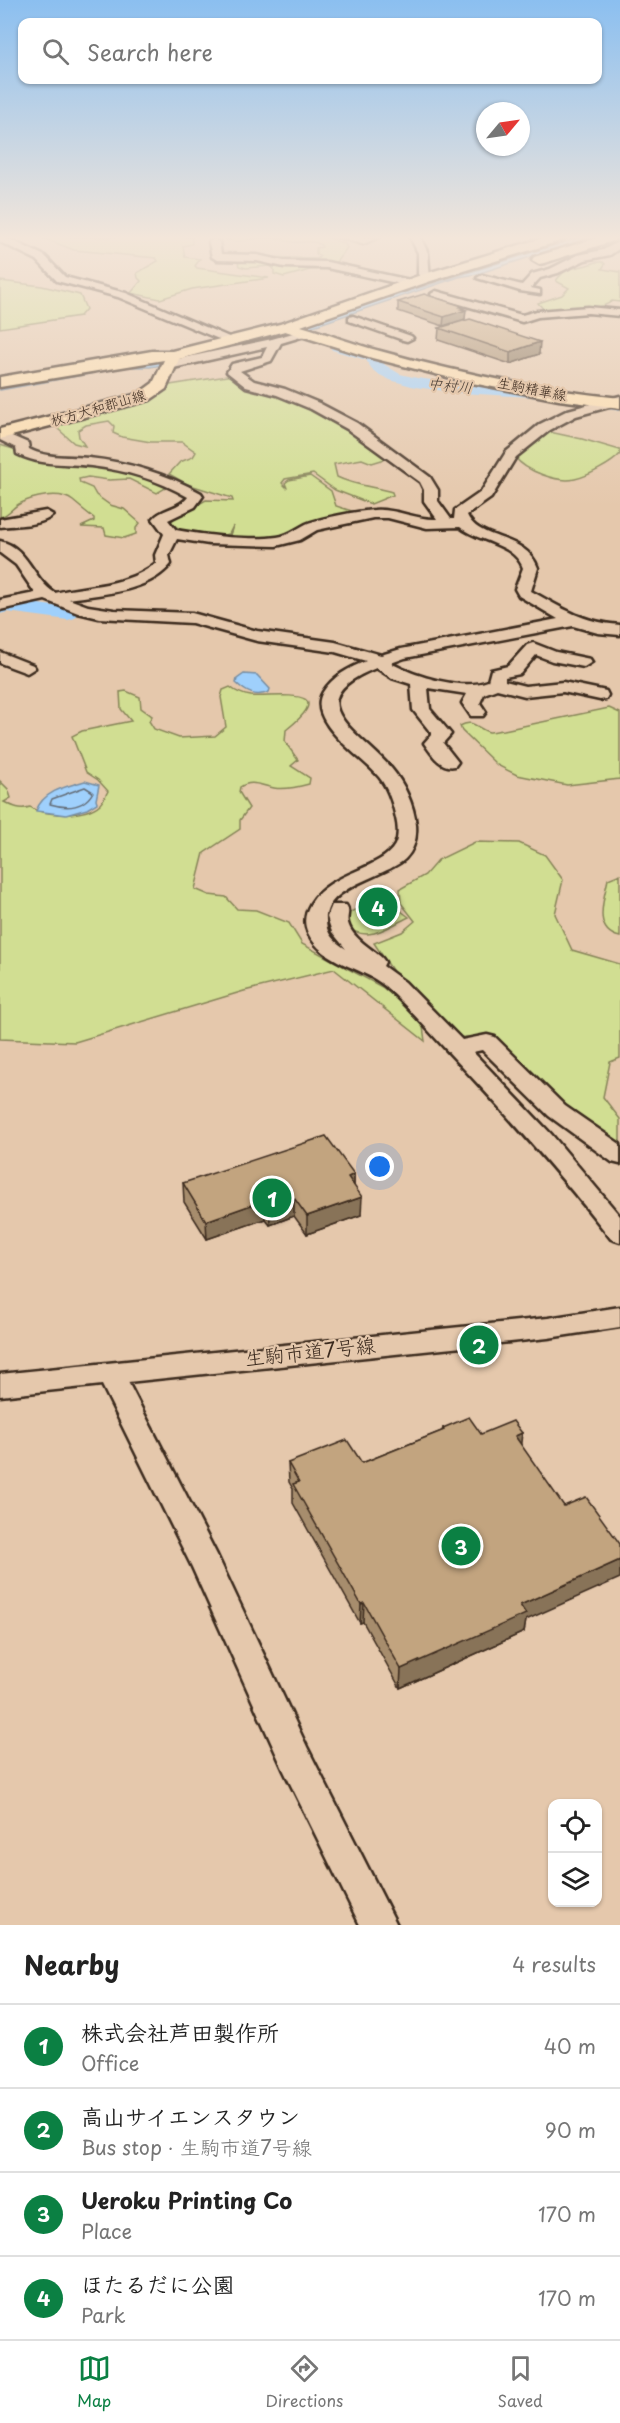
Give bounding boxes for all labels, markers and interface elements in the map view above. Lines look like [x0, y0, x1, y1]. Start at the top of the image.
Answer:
search box [18, 18, 602, 84]
icon: search [39, 35, 72, 68]
text: Search here [87, 35, 213, 68]
north arrow [476, 102, 530, 156]
water label: 中村川 [427, 371, 474, 398]
street label: 生駒精華線 [496, 372, 568, 405]
street label: 枚方大和郡山線 [48, 384, 148, 431]
pin: 4 [358, 884, 398, 930]
your location [365, 1152, 394, 1181]
pin: 1 [252, 1176, 292, 1220]
pin: 2 [460, 1322, 498, 1368]
street label: 生駒市道7号線 [243, 1329, 377, 1373]
pin: 3 [442, 1524, 480, 1568]
map controls [548, 1799, 602, 1907]
button: locate [548, 1799, 602, 1853]
button: layers [548, 1853, 602, 1907]
text: Nearby [24, 1945, 119, 1984]
text: 4 results [512, 1949, 596, 1979]
text: 株式会社芦田製作所 [81, 2015, 279, 2048]
text: 1 [39, 2031, 48, 2061]
text: 40 m [544, 2031, 596, 2061]
text: Office [81, 2048, 139, 2078]
text: 高山サイエンスタウン [81, 2099, 300, 2132]
text: 2 [36, 2115, 51, 2145]
text: 90 m [545, 2115, 596, 2145]
text: Bus stop · 生駒市道7号線 [81, 2132, 312, 2162]
text: Ueroku Printing Co [81, 2183, 292, 2216]
text: 3 [37, 2199, 50, 2229]
text: 170 m [538, 2199, 596, 2229]
text: Place [81, 2216, 132, 2246]
text: ほたるだに公園 [81, 2267, 235, 2300]
text: 4 [37, 2283, 50, 2313]
text: 170 m [538, 2283, 596, 2313]
text: Park [81, 2300, 126, 2330]
tab: Map [77, 2352, 111, 2412]
tab: Directions [265, 2352, 343, 2412]
tab: Saved [497, 2352, 543, 2412]

